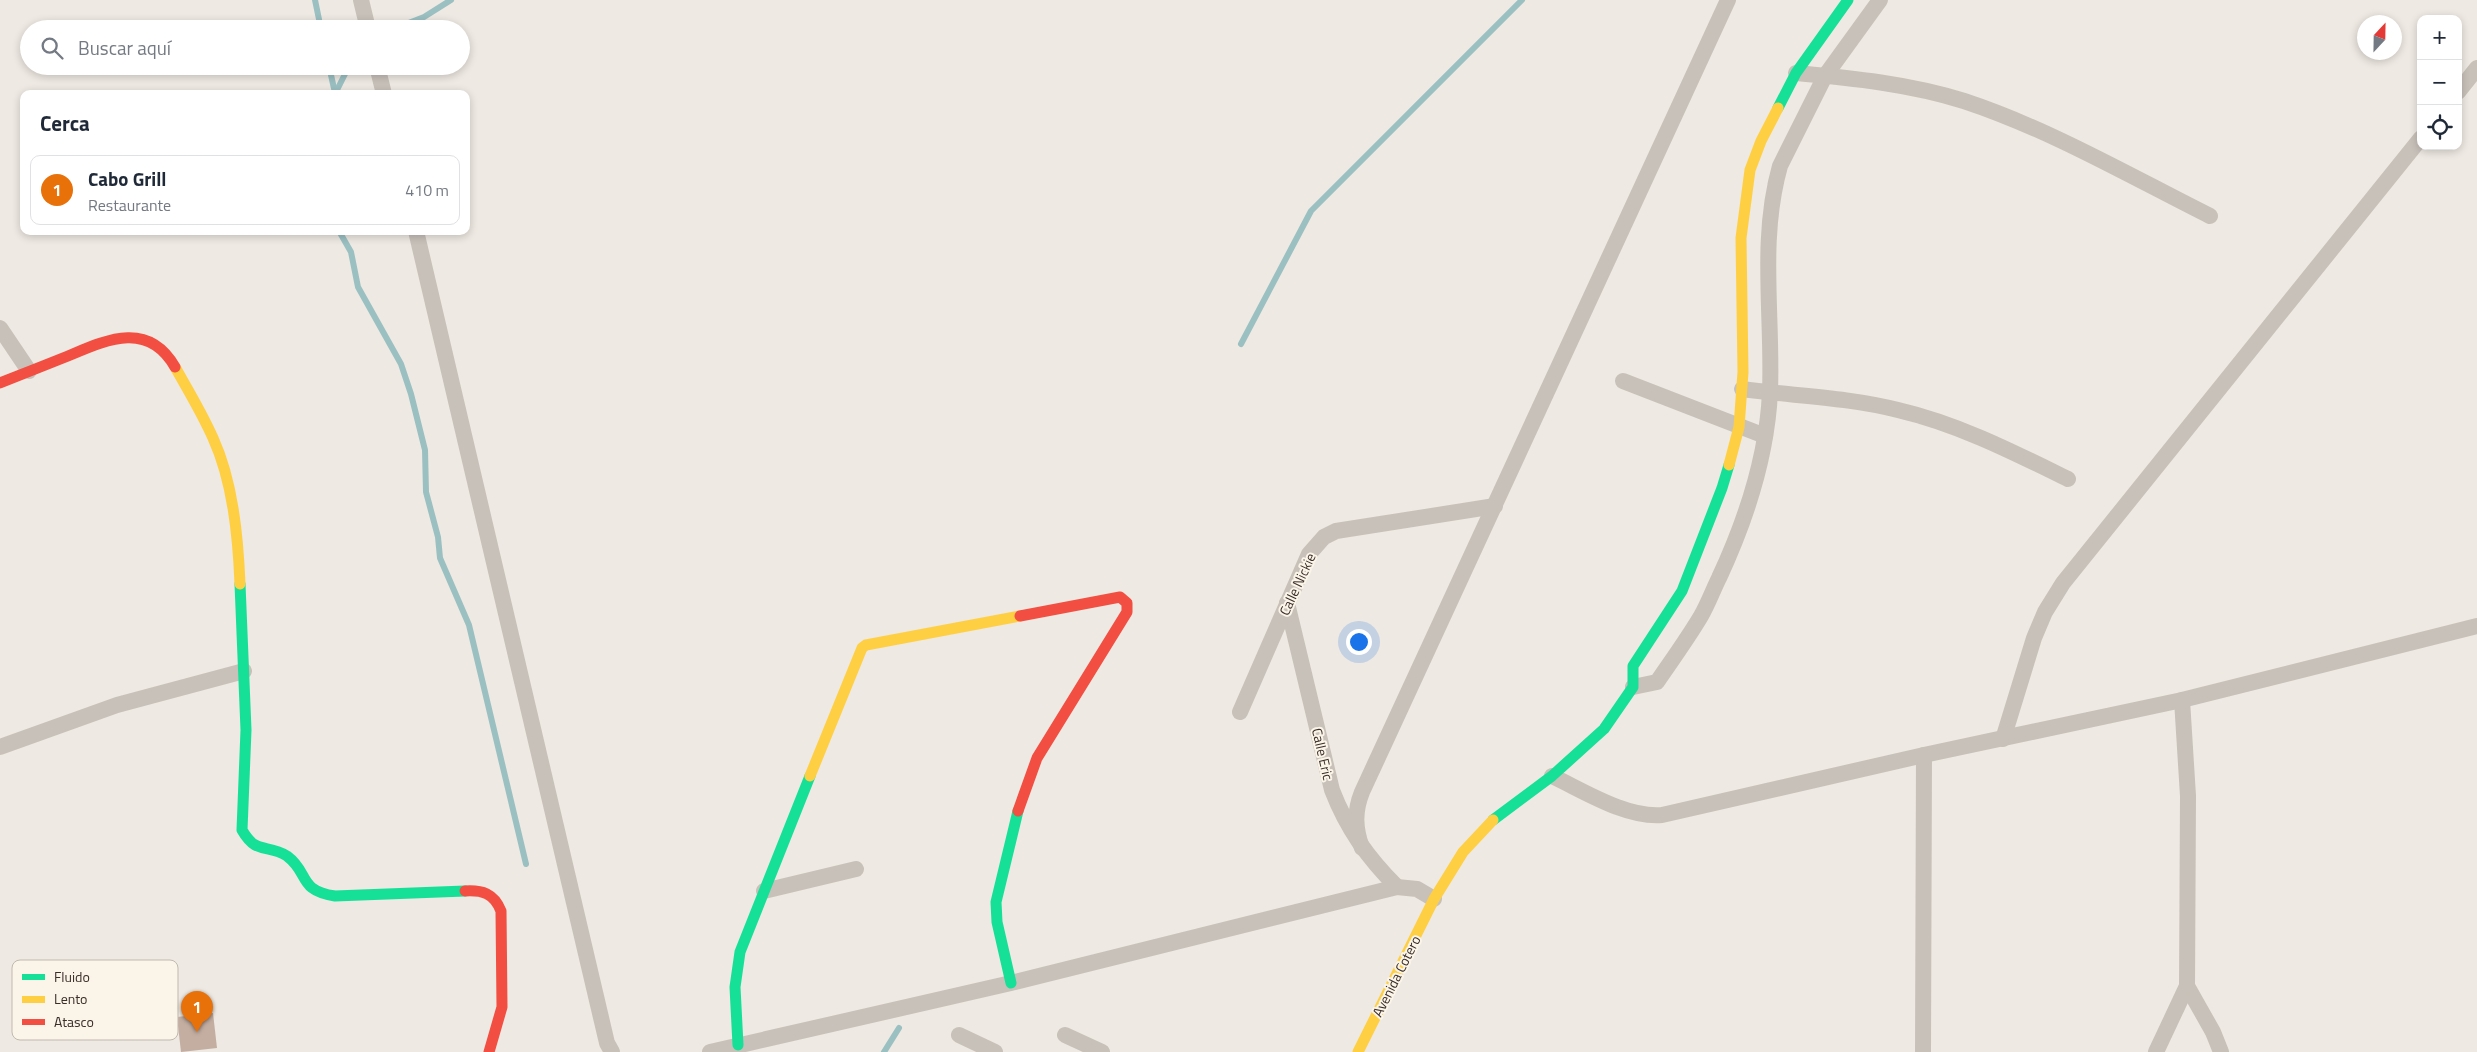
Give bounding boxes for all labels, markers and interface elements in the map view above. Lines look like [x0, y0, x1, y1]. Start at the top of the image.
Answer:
north arrow [2357, 15, 2402, 60]
map controls [2417, 15, 2462, 150]
button: + [2417, 15, 2462, 60]
search box [20, 20, 470, 75]
text: Buscar aquí [78, 33, 171, 62]
icon: search [38, 34, 66, 62]
button: − [2417, 60, 2462, 105]
button: locate [2417, 105, 2462, 150]
text: Cerca [40, 107, 90, 139]
text: Cabo Grill [88, 164, 167, 193]
text: 1 [53, 178, 61, 202]
text: 410 m [405, 178, 449, 202]
text: Restaurante [88, 193, 171, 217]
street label: Calle Nickie [1273, 549, 1321, 619]
your location [1346, 629, 1372, 655]
street label: Calle Eric [1307, 726, 1339, 782]
street label: Avenida Cotero [1366, 932, 1426, 1020]
legend [12, 960, 178, 1040]
text: Fluido [54, 966, 90, 987]
text: Lento [54, 988, 88, 1009]
pin: 1 [181, 991, 213, 1032]
text: Atasco [54, 1011, 94, 1032]

